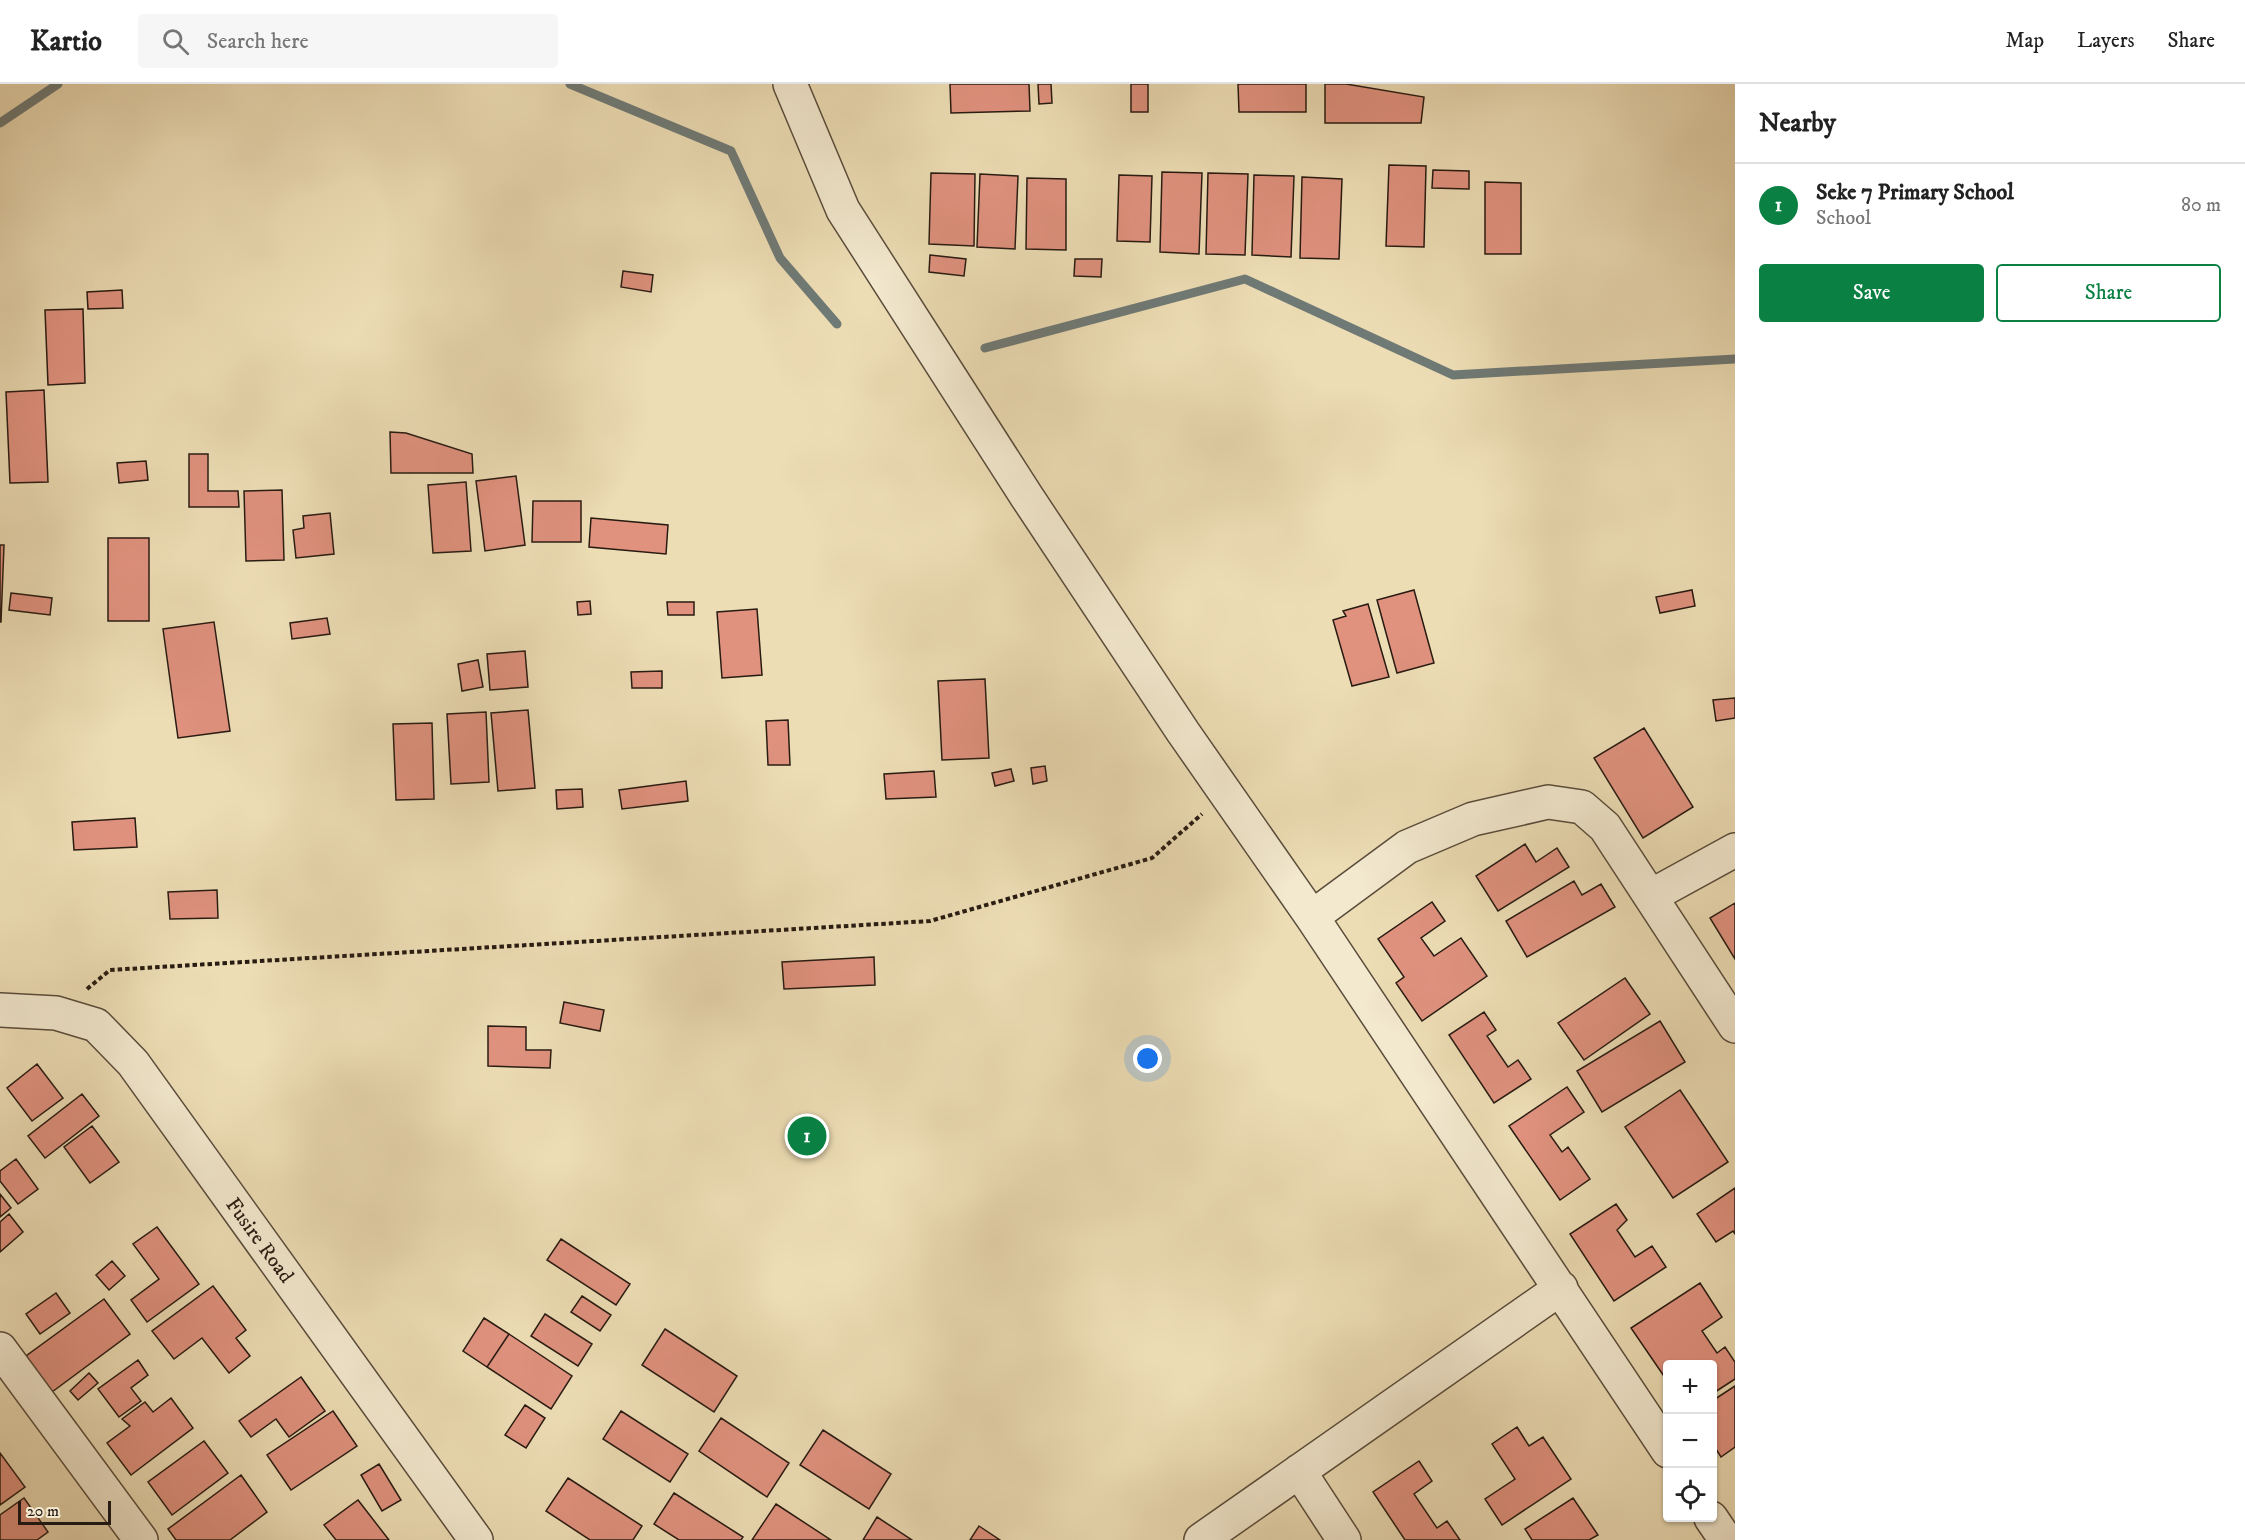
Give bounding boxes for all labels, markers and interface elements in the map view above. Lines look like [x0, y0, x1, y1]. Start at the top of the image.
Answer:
search box [138, 14, 558, 68]
text: Kartio [30, 24, 102, 59]
icon: search [159, 25, 192, 58]
text: Search here [207, 28, 309, 55]
text: Map [2005, 28, 2044, 54]
text: Layers [2077, 28, 2135, 54]
text: Share [2168, 28, 2215, 54]
text: Nearby [1759, 107, 1836, 140]
text: Seke 7 Primary School [1816, 179, 2014, 206]
text: 1 [1775, 193, 1782, 218]
text: 80 m [2181, 193, 2221, 218]
text: School [1816, 206, 1871, 231]
button: Save [1759, 264, 1984, 322]
button: Share [1996, 264, 2221, 322]
your location [1133, 1044, 1162, 1073]
pin: 1 [788, 1114, 826, 1158]
street label: Fusire Road [219, 1193, 299, 1289]
map controls [1663, 1360, 1717, 1522]
button: + [1663, 1360, 1717, 1414]
button: − [1663, 1414, 1717, 1468]
button: locate [1663, 1468, 1717, 1522]
scale bar [18, 1498, 111, 1526]
text: 20 m [27, 1501, 59, 1521]

